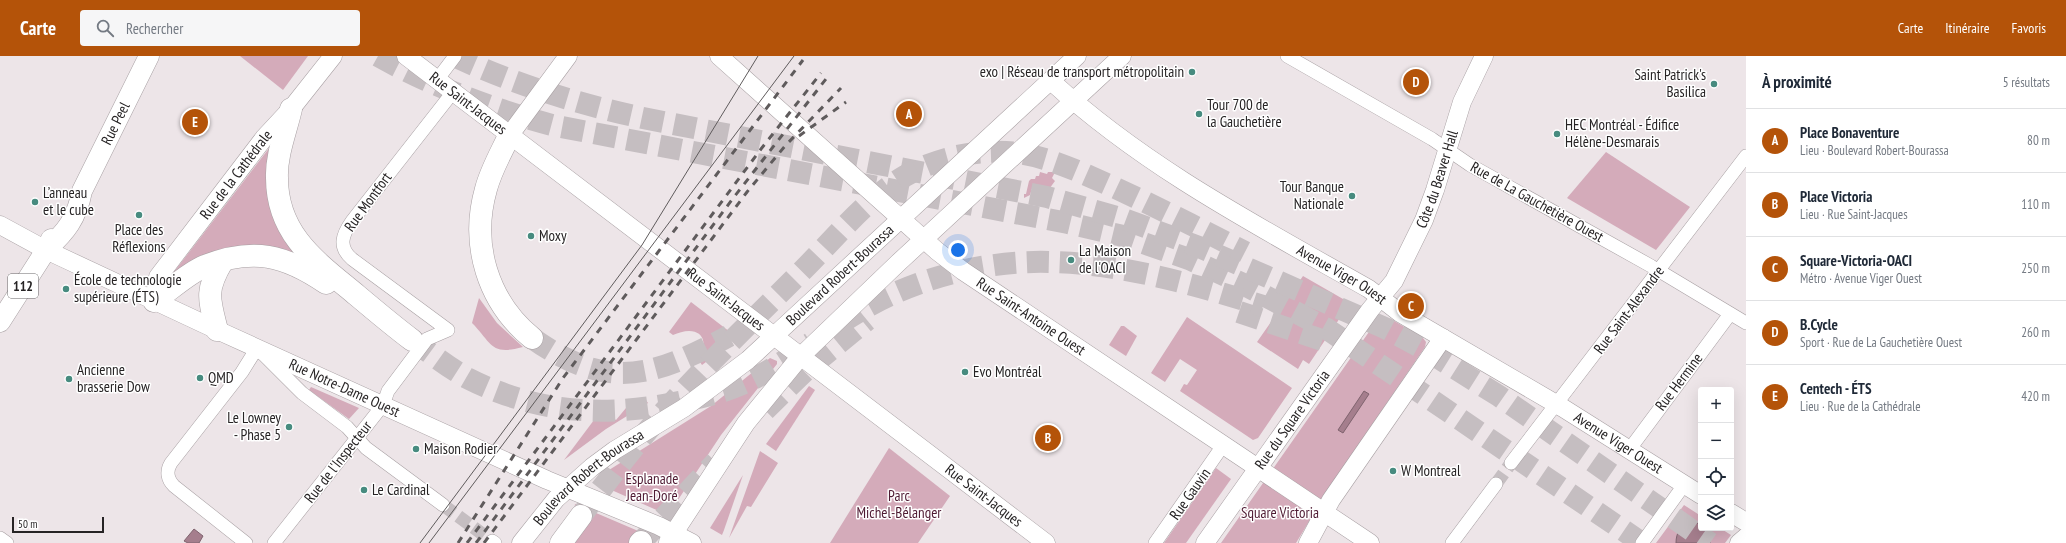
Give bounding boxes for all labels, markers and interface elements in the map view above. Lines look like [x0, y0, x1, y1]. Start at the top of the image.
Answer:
search box [80, 10, 360, 46]
text: Carte [20, 16, 56, 40]
icon: search [94, 17, 116, 39]
text: Rechercher [126, 19, 183, 38]
text: Carte [1898, 19, 1923, 37]
text: Itinéraire [1945, 19, 1990, 37]
text: Favoris [2012, 19, 2046, 37]
place label: exo | Réseau de transport métropolitain [980, 62, 1184, 81]
place label: Saint Patrick's Basilica [1634, 65, 1706, 101]
street label: Rue Saint-Jacques [426, 67, 511, 138]
marker: exo | Réseau de transport métropolitain [1187, 67, 1197, 77]
pin: D [1403, 67, 1429, 97]
text: À proximité [1762, 71, 1832, 93]
text: 5 résultats [2003, 74, 2050, 91]
marker: Saint Patrick's Basilica [1709, 79, 1719, 89]
place label: Tour 700 de la Gauchetière [1207, 95, 1282, 131]
street label: Rue Peel [96, 98, 134, 148]
pin: A [896, 99, 922, 129]
pin: E [182, 107, 208, 137]
marker: Tour 700 de la Gauchetière [1194, 109, 1204, 119]
place label: HEC Montréal - Édifice Hélène-Desmarais [1565, 115, 1679, 151]
text: Place Bonaventure [1800, 123, 1899, 142]
street label: Rue de la Cathédrale [195, 126, 276, 223]
street label: Côte du Beaver Hall [1411, 127, 1462, 231]
marker: HEC Montréal - Édifice Hélène-Desmarais [1552, 129, 1562, 139]
text: A [1772, 132, 1778, 149]
text: 80 m [2027, 132, 2050, 149]
text: Lieu · Boulevard Robert-Bourassa [1800, 142, 1949, 159]
street label: Rue de La Gauchetière Ouest [1467, 157, 1607, 246]
street label: Rue Montfort [340, 168, 395, 235]
place label: Tour Banque Nationale [1280, 177, 1344, 213]
place label: L’anneau et le cube [43, 183, 94, 219]
text: Place Victoria [1800, 187, 1872, 206]
marker: Tour Banque Nationale [1347, 191, 1357, 201]
text: B [1772, 196, 1778, 213]
text: 110 m [2021, 196, 2050, 213]
marker: L’anneau et le cube [30, 197, 40, 207]
text: Lieu · Rue Saint-Jacques [1800, 206, 1908, 223]
marker: Place des Réflexions [134, 210, 144, 220]
place label: Place des Réflexions [112, 220, 166, 256]
street label: Boulevard Robert-Bourassa [782, 220, 898, 329]
place label: Moxy [539, 226, 567, 245]
marker: Moxy [526, 231, 536, 241]
your location [948, 240, 968, 260]
street label: Avenue Viger Ouest [1294, 240, 1391, 308]
place label: La Maison de l'OACI [1079, 241, 1131, 277]
text: Square-Victoria-OACI [1800, 251, 1912, 270]
marker: La Maison de l'OACI [1066, 255, 1076, 265]
text: C [1772, 260, 1778, 277]
text: 250 m [2021, 260, 2050, 277]
street label: Rue Saint-Alexandre [1589, 262, 1668, 358]
street label: Rue Saint-Jacques [684, 263, 769, 335]
place label: École de technologie supérieure (ÉTS) [74, 270, 182, 306]
text: Métro · Avenue Viger Ouest [1800, 270, 1922, 287]
street label: Rue Saint-Antoine Ouest [973, 273, 1089, 359]
road number: 112 [8, 274, 38, 298]
marker: École de technologie supérieure (ÉTS) [61, 284, 71, 294]
pin: C [1398, 291, 1424, 321]
text: B.Cycle [1800, 315, 1838, 334]
text: D [1772, 324, 1778, 341]
text: 260 m [2021, 324, 2050, 341]
text: Sport · Rue de La Gauchetière Ouest [1800, 334, 1962, 351]
street label: Rue Hermine [1651, 349, 1706, 414]
street label: Rue Notre-Dame Ouest [286, 354, 403, 421]
place label: Ancienne brasserie Dow [77, 360, 150, 396]
place label: Evo Montréal [973, 362, 1042, 381]
street label: Rue du Square Victoria [1250, 366, 1334, 473]
marker: Evo Montréal [960, 367, 970, 377]
place label: QMD [208, 368, 234, 387]
marker: QMD [195, 373, 205, 383]
marker: Ancienne brasserie Dow [64, 374, 74, 384]
text: Centech - ÉTS [1800, 379, 1872, 398]
map controls [1698, 387, 1734, 531]
button: + [1698, 387, 1734, 423]
text: E [1772, 388, 1778, 405]
text: 420 m [2021, 388, 2050, 405]
text: Lieu · Rue de la Cathédrale [1800, 398, 1921, 415]
street label: Avenue Viger Ouest [1571, 407, 1666, 477]
place label: Le Lowney - Phase 5 [227, 408, 281, 444]
street label: Rue de l'Inspecteur [300, 416, 376, 507]
marker: Le Lowney - Phase 5 [284, 422, 294, 432]
pin: B [1035, 423, 1061, 453]
button: − [1698, 423, 1734, 459]
street label: Boulevard Robert-Bourassa [529, 425, 647, 529]
place label: Maison Rodier [424, 439, 498, 458]
marker: Maison Rodier [411, 444, 421, 454]
button: locate [1698, 459, 1734, 495]
street label: Rue Saint-Jacques [941, 460, 1027, 531]
place label: W Montreal [1401, 461, 1461, 480]
street label: Rue Gauvin [1165, 464, 1214, 523]
marker: W Montreal [1388, 466, 1398, 476]
park label: Esplanade Jean-Doré [625, 469, 678, 505]
place label: Le Cardinal [372, 480, 430, 499]
marker: Le Cardinal [359, 485, 369, 495]
park label: Parc Michel-Bélanger [857, 486, 942, 522]
button: layers [1698, 495, 1734, 531]
park label: Square Victoria [1241, 503, 1319, 522]
scale bar [12, 515, 104, 534]
text: 50 m [18, 517, 37, 531]

